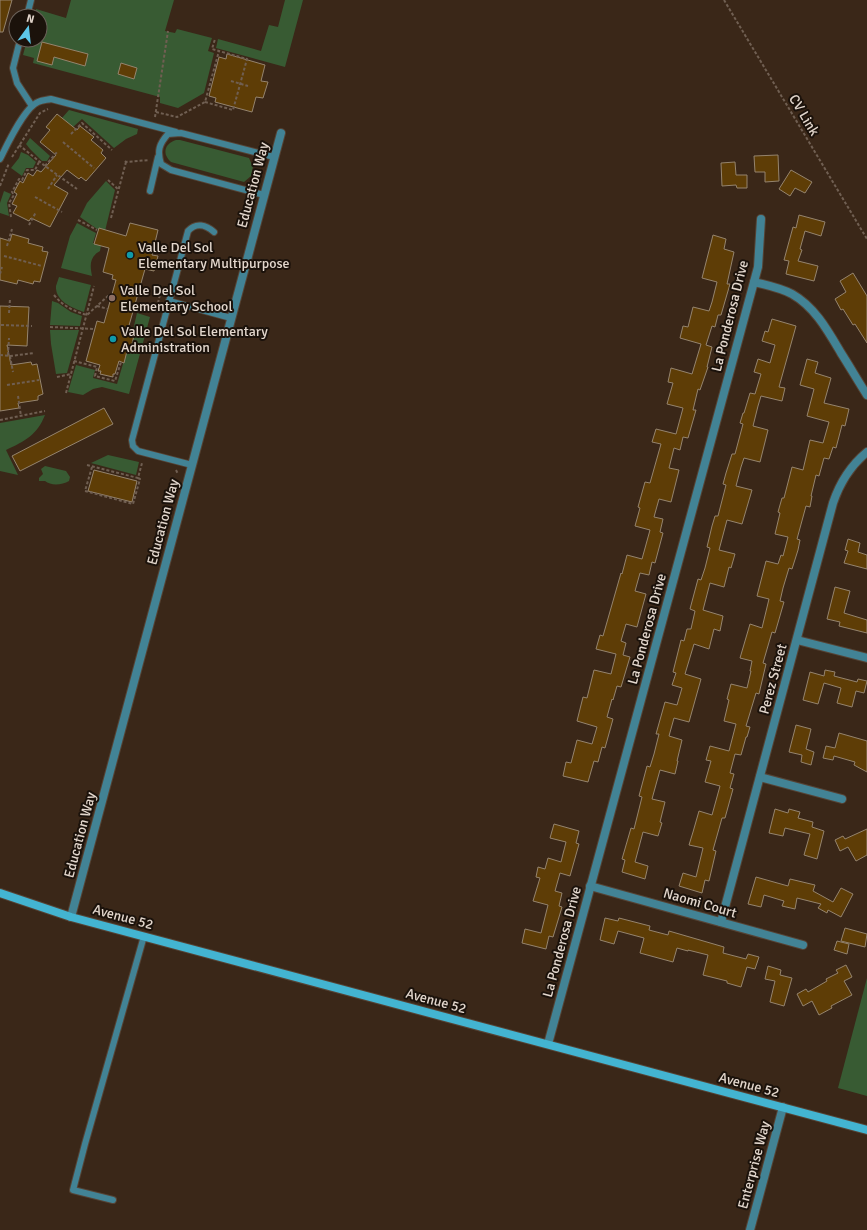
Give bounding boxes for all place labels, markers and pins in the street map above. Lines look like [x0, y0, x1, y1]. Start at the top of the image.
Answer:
place label: Valle Del Sol Elementary Multipurpose [138, 239, 290, 272]
marker: Valle Del Sol Elementary Multipurpose [125, 250, 135, 260]
place label: Valle Del Sol Elementary School [120, 282, 233, 315]
marker: Valle Del Sol Elementary School [107, 293, 117, 303]
place label: Valle Del Sol Elementary Administration [121, 323, 268, 356]
marker: Valle Del Sol Elementary Administration [108, 334, 118, 344]

